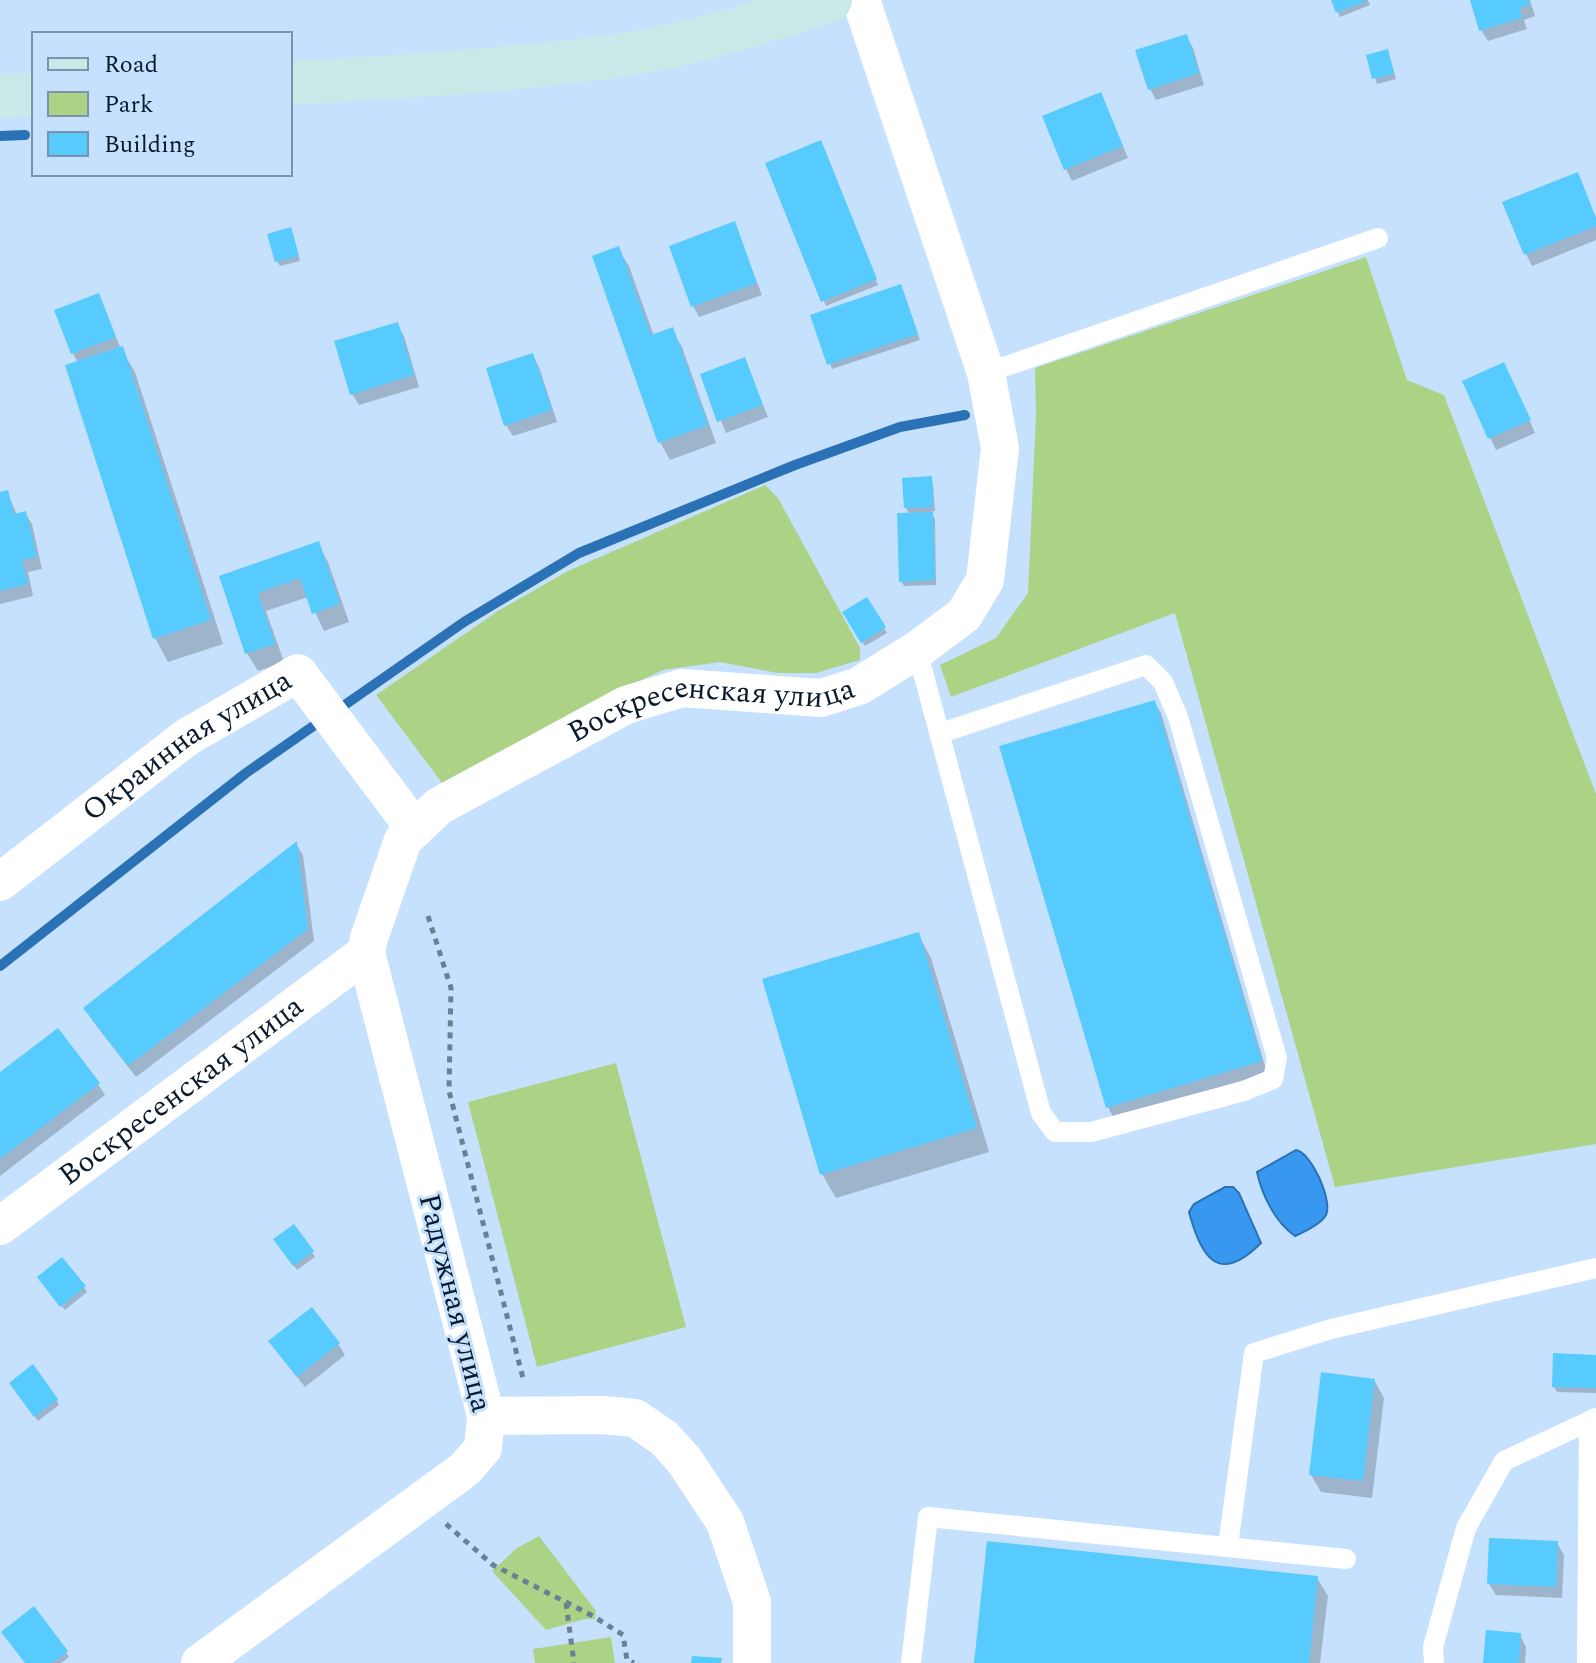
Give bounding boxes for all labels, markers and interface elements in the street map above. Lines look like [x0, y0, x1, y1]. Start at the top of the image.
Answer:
legend [32, 32, 292, 176]
text: Road [104, 47, 158, 83]
text: Park [104, 87, 154, 123]
text: Building [104, 127, 196, 163]
street label: Окраинная улица [72, 658, 301, 833]
street label: Воскресенская улица [559, 664, 861, 755]
street label: Воскресенская улица [49, 984, 314, 1198]
street label: Радужная улица [406, 1189, 504, 1418]

